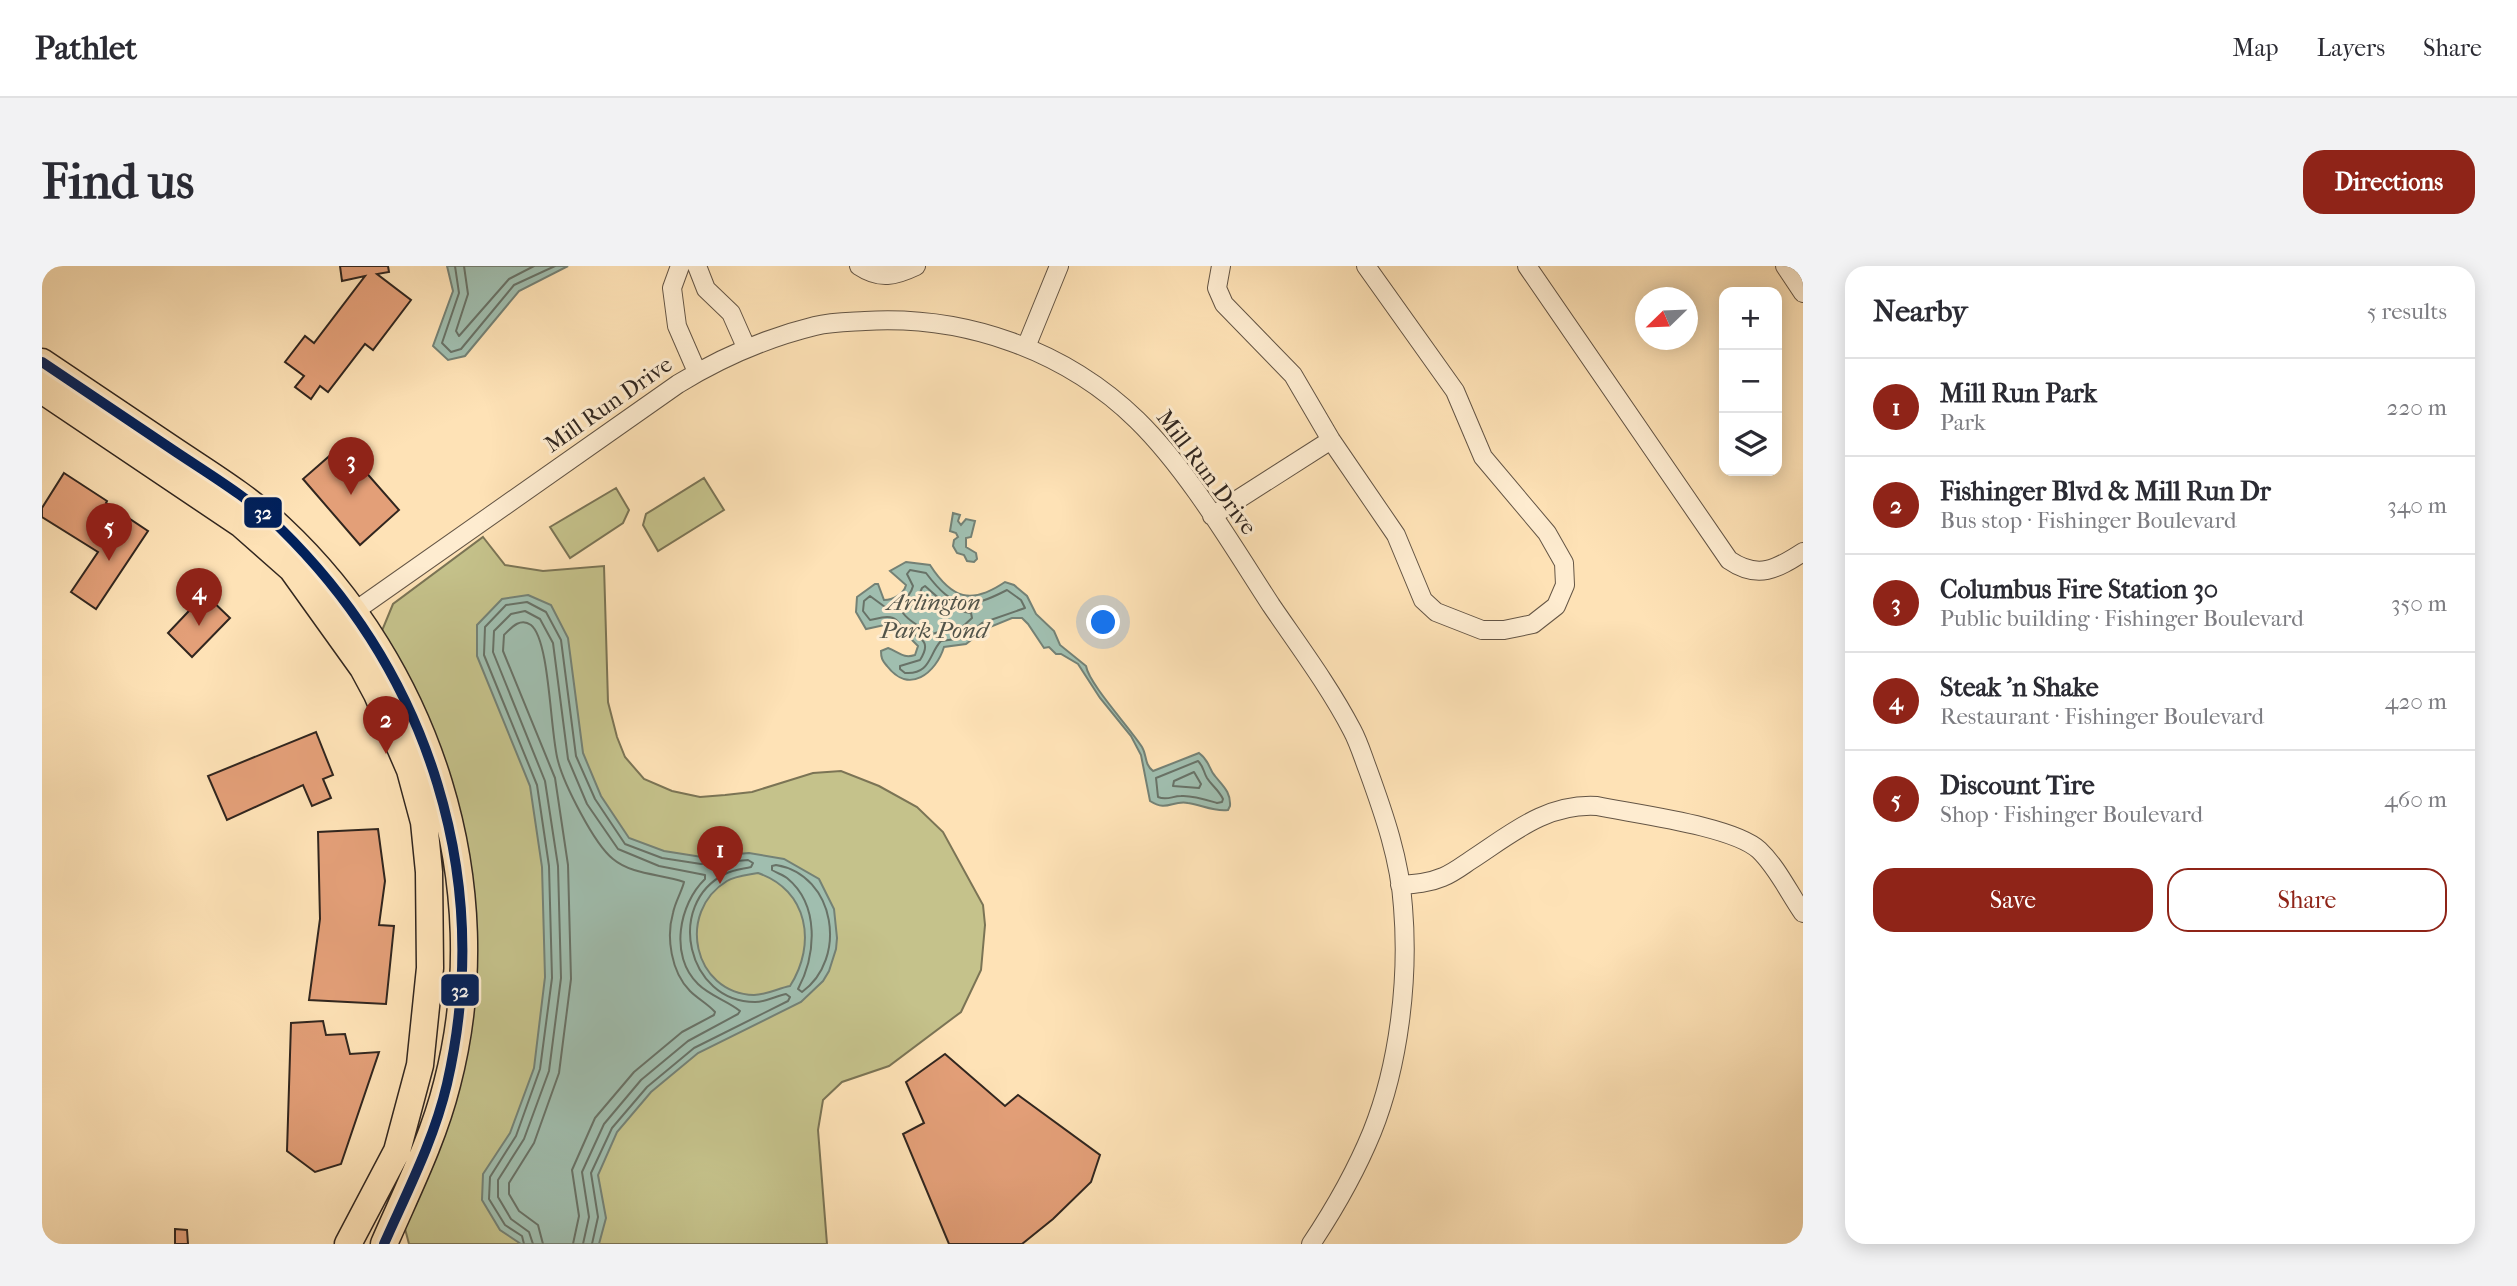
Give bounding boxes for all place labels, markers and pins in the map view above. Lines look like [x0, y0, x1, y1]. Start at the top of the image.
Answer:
pin: 3 [328, 437, 374, 495]
pin: 5 [86, 503, 132, 561]
pin: 4 [176, 568, 222, 626]
pin: 2 [363, 696, 409, 754]
pin: 1 [697, 826, 743, 884]

